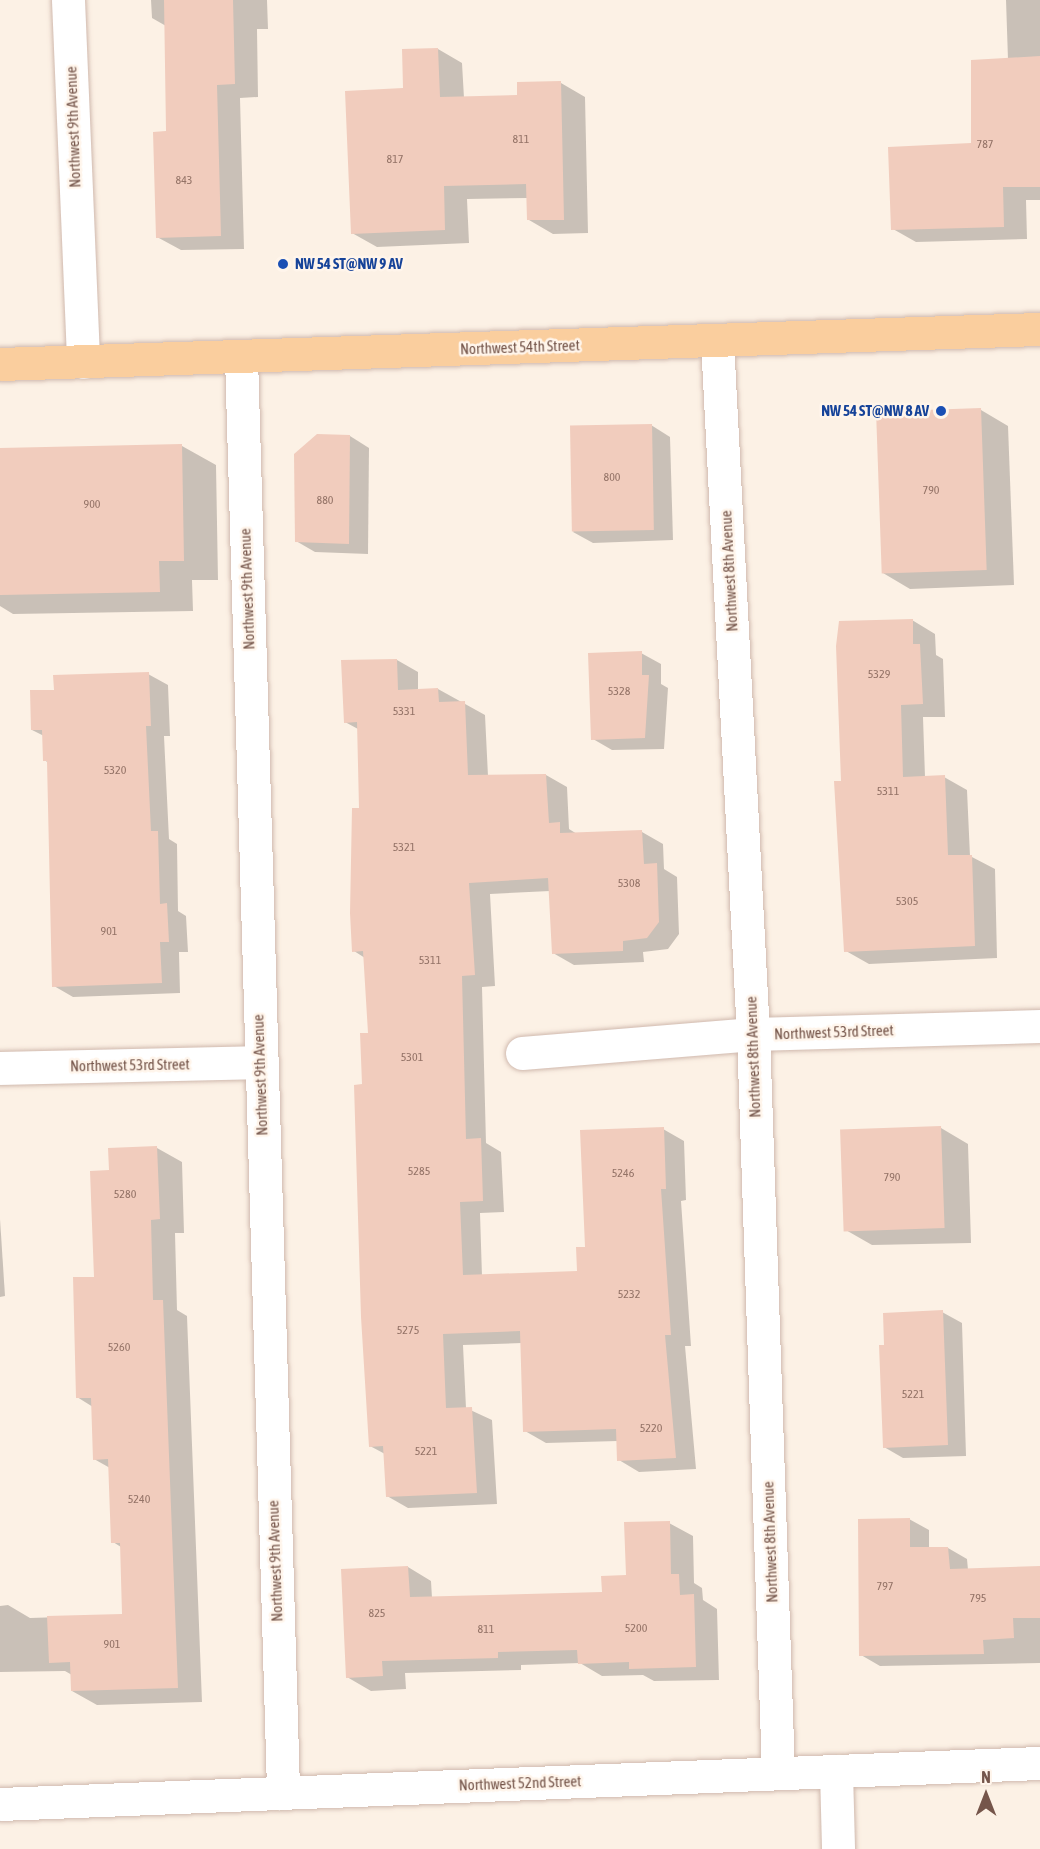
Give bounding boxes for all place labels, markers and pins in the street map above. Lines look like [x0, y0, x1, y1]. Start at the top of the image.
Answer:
place label: NW 54 ST@NW 9 AV [295, 255, 403, 273]
marker: NW 54 ST@NW 9 AV [276, 257, 290, 271]
place label: NW 54 ST@NW 8 AV [821, 402, 929, 420]
marker: NW 54 ST@NW 8 AV [934, 404, 948, 418]

